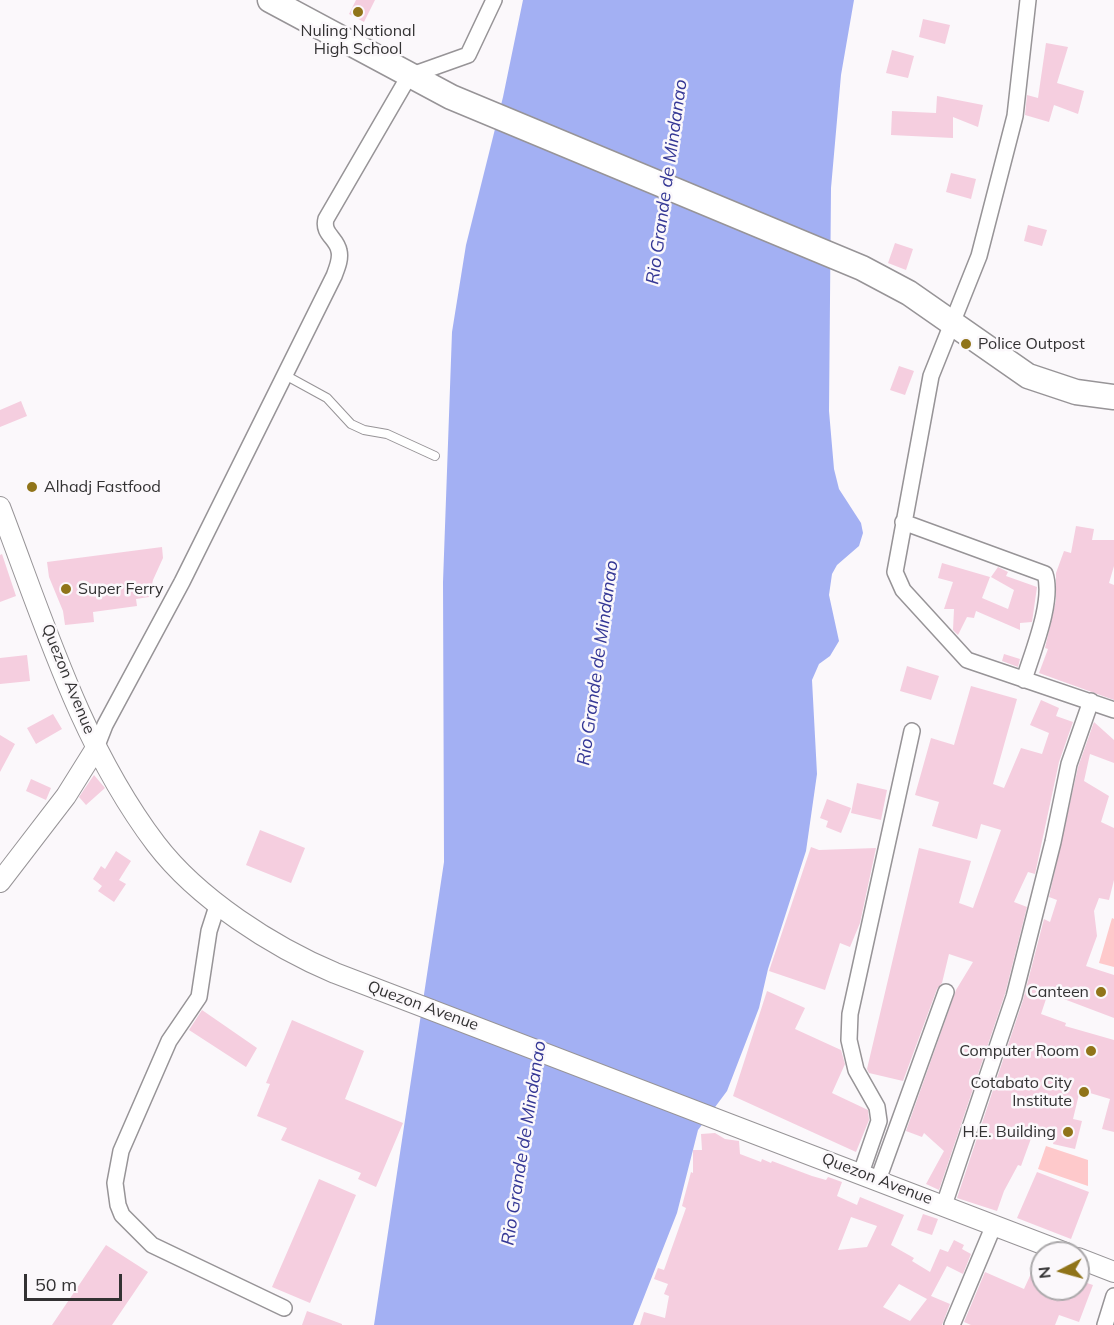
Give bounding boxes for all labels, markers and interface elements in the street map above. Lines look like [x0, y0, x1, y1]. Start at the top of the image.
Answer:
marker: Nuling National High School [351, 5, 365, 19]
place label: Nuling National High School [301, 21, 415, 59]
water label: Rio Grande de Mindanao [642, 78, 692, 286]
place label: Police Outpost [978, 334, 1085, 354]
marker: Police Outpost [959, 337, 973, 351]
place label: Alhadj Fastfood [44, 477, 161, 497]
marker: Alhadj Fastfood [25, 480, 39, 494]
water label: Rio Grande de Mindanao [573, 559, 623, 767]
place label: Super Ferry [78, 579, 163, 599]
marker: Super Ferry [59, 582, 73, 596]
street label: Quezon Avenue [37, 621, 99, 737]
street label: Quezon Avenue [365, 977, 481, 1035]
place label: Canteen [1027, 982, 1089, 1002]
marker: Canteen [1094, 985, 1108, 999]
water label: Rio Grande de Mindanao [497, 1039, 551, 1247]
place label: Computer Room [959, 1041, 1079, 1061]
marker: Computer Room [1084, 1044, 1098, 1058]
place label: Cotabato City Institute [970, 1073, 1072, 1111]
marker: Cotabato City Institute [1077, 1085, 1091, 1099]
place label: H.E. Building [963, 1122, 1056, 1142]
marker: H.E. Building [1061, 1125, 1075, 1139]
street label: Quezon Avenue [819, 1149, 935, 1209]
north arrow [1030, 1241, 1090, 1301]
scale bar [27, 1262, 124, 1300]
text: N [1034, 1266, 1055, 1280]
text: 50 m [35, 1273, 77, 1296]

